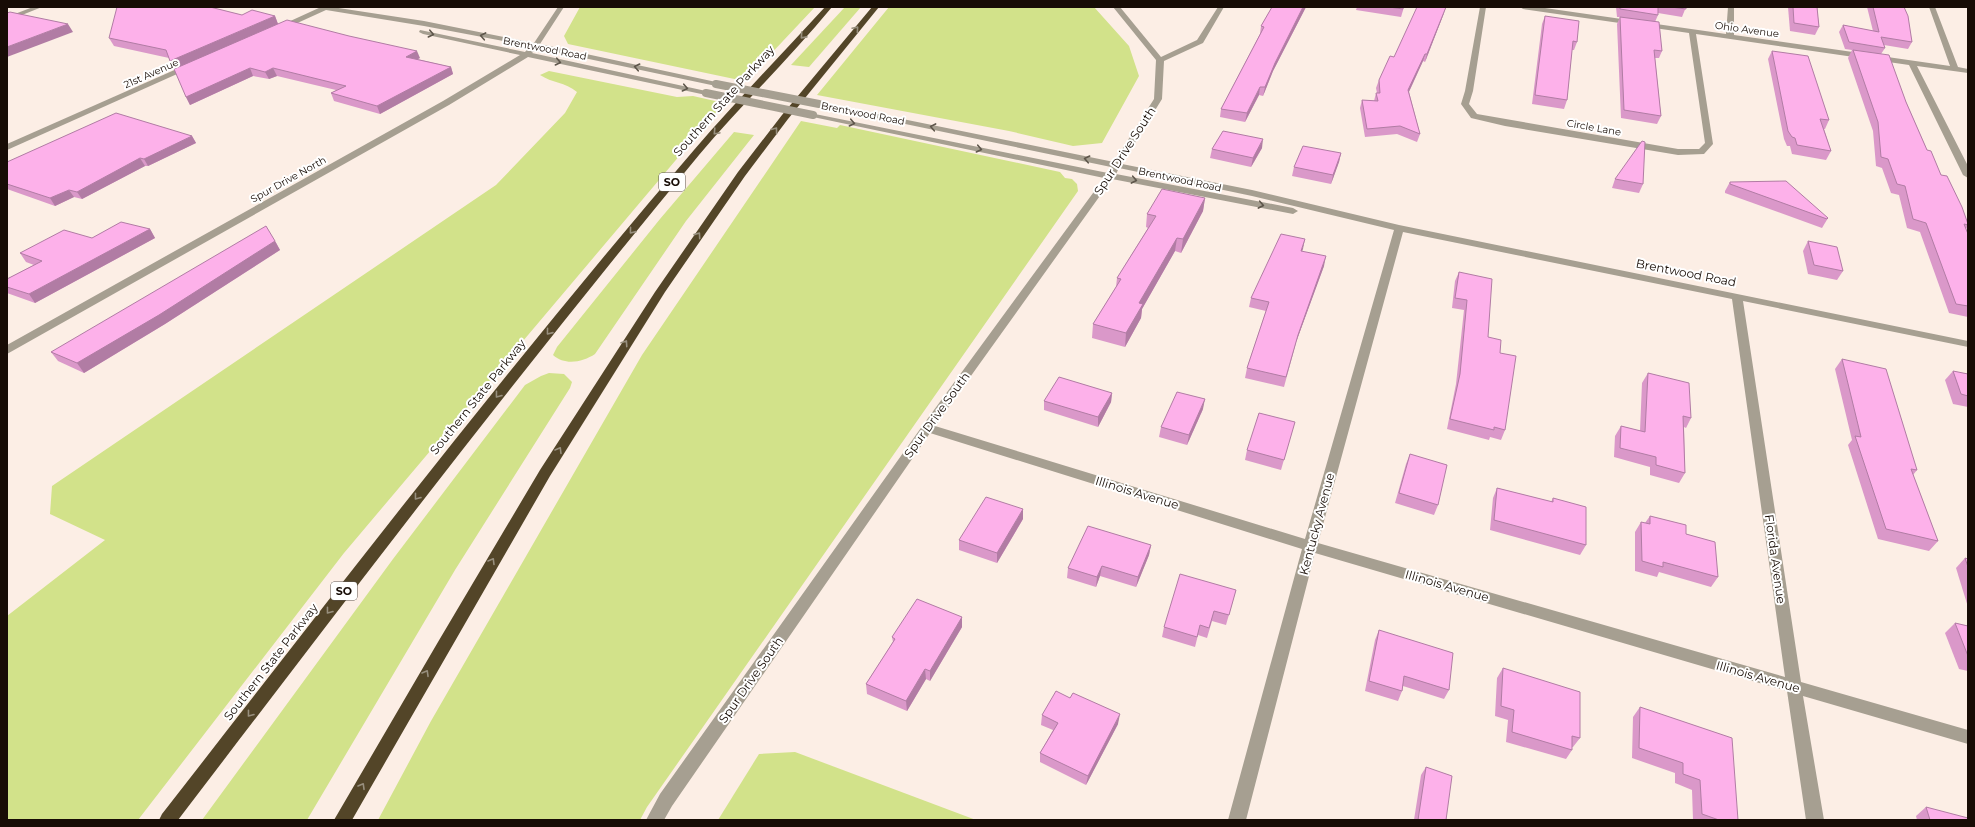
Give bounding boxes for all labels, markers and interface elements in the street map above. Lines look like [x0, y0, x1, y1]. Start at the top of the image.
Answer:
street label: Ohio Avenue [1714, 19, 1780, 40]
one-way arrow [851, 26, 859, 34]
one-way arrow [427, 29, 434, 38]
one-way arrow [801, 31, 808, 39]
one-way arrow [480, 32, 487, 40]
street label: Brentwood Road [502, 34, 588, 63]
street label: Southern State Parkway [670, 42, 778, 159]
street label: 21st Avenue [122, 56, 181, 91]
one-way arrow [555, 57, 561, 65]
one-way arrow [634, 63, 640, 72]
one-way arrow [682, 84, 688, 92]
street label: Brentwood Road [820, 99, 906, 128]
street label: Spur Drive South [1090, 104, 1159, 198]
street label: Circle Lane [1566, 116, 1622, 139]
one-way arrow [848, 118, 855, 126]
one-way arrow [929, 123, 936, 132]
one-way arrow [713, 127, 720, 135]
one-way arrow [770, 128, 777, 135]
one-way arrow [976, 144, 982, 152]
street label: Spur Drive North [248, 153, 328, 206]
one-way arrow [1084, 156, 1090, 164]
street label: Brentwood Road [1137, 164, 1223, 195]
road number: SO [659, 173, 685, 191]
one-way arrow [1131, 175, 1137, 184]
one-way arrow [1258, 200, 1265, 209]
one-way arrow [629, 227, 636, 234]
one-way arrow [693, 233, 700, 240]
street label: Brentwood Road [1635, 255, 1738, 290]
one-way arrow [547, 327, 554, 334]
street label: Southern State Parkway [426, 336, 529, 457]
one-way arrow [621, 340, 628, 347]
street label: Spur Drive South [901, 369, 973, 460]
one-way arrow [496, 391, 503, 398]
one-way arrow [555, 447, 562, 454]
street label: Kentucky Avenue [1296, 471, 1337, 577]
street label: Illinois Avenue [1094, 473, 1181, 512]
one-way arrow [415, 492, 422, 500]
street label: Florida Avenue [1762, 513, 1789, 605]
one-way arrow [487, 558, 495, 565]
street label: Illinois Avenue [1404, 566, 1491, 605]
road number: SO [331, 582, 357, 600]
street label: Southern State Parkway [220, 600, 321, 723]
one-way arrow [327, 606, 334, 613]
street label: Spur Drive South [715, 634, 786, 726]
street label: Illinois Avenue [1715, 657, 1802, 696]
one-way arrow [422, 670, 429, 677]
one-way arrow [248, 709, 255, 716]
one-way arrow [357, 783, 365, 790]

